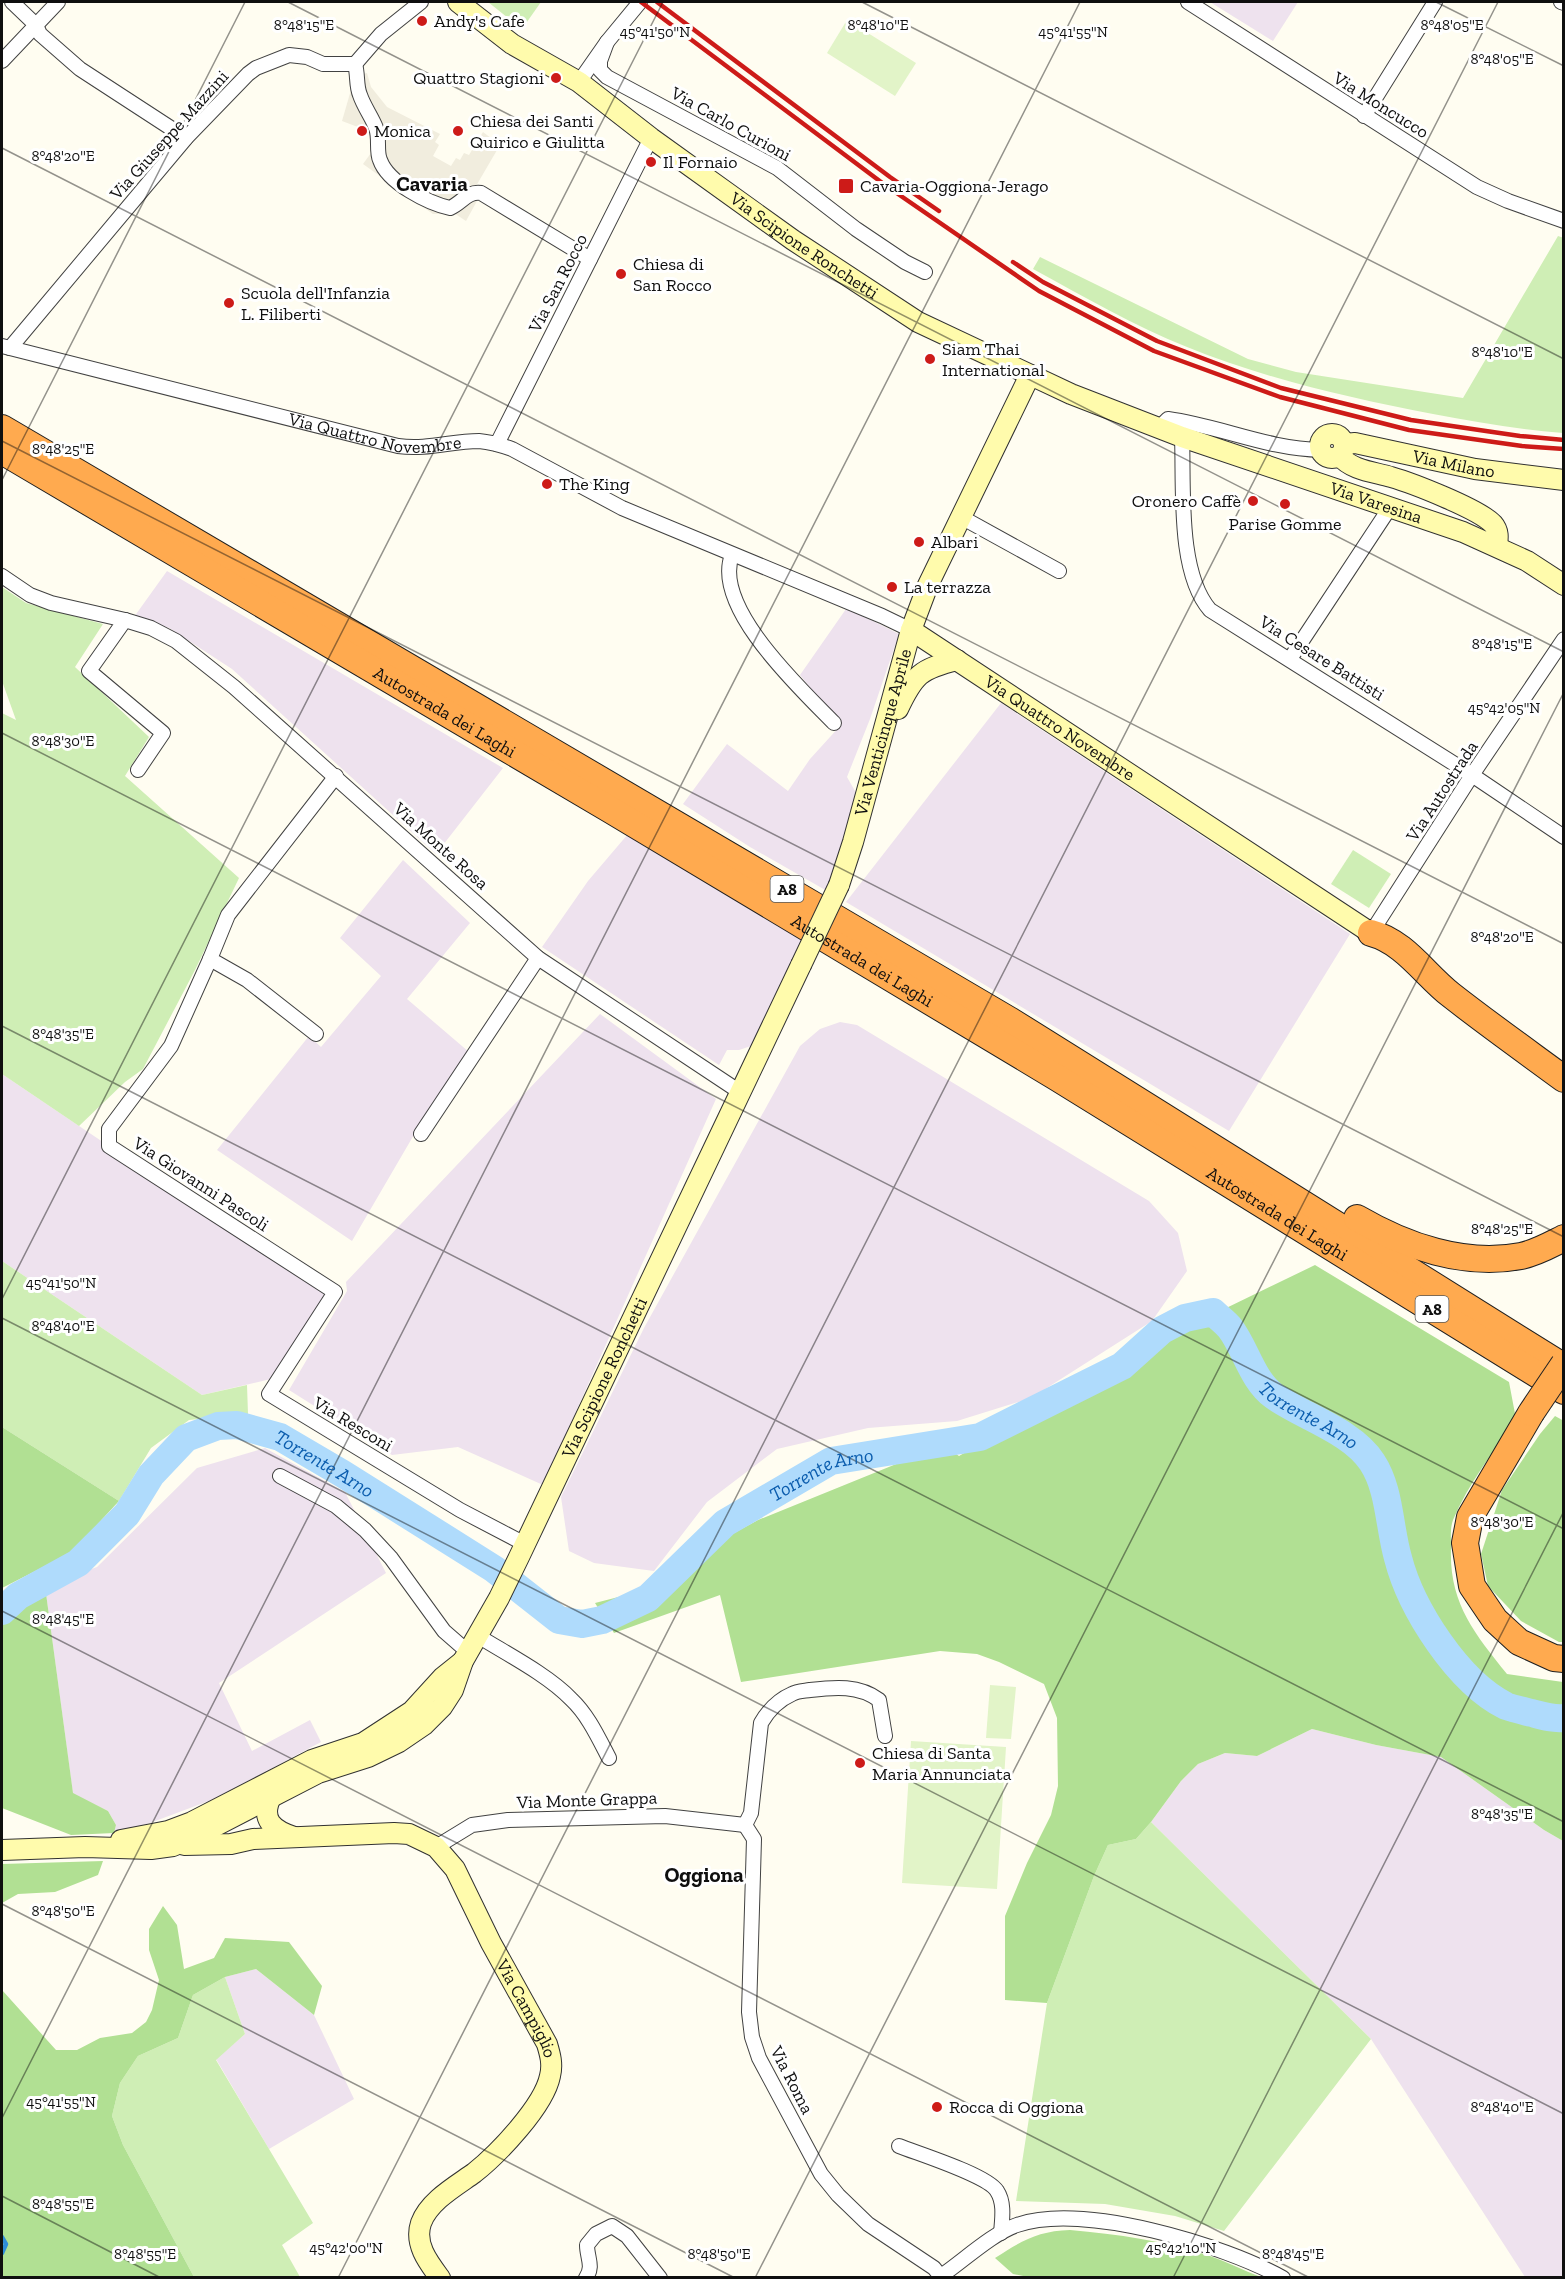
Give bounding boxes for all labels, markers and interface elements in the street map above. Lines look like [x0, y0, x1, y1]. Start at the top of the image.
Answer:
place label: Andy's Cafe [434, 10, 525, 32]
marker: Andy's Cafe [415, 14, 429, 28]
text: 8°48'15"E [274, 16, 334, 34]
text: 8°48'10"E [847, 16, 909, 34]
text: 8°48'05"E [1420, 16, 1484, 34]
text: 45°41'50"N [620, 23, 690, 41]
text: 45°41'55"N [1038, 23, 1108, 41]
text: 8°48'05"E [1470, 50, 1534, 68]
street label: Via Giuseppe Mazzini [104, 66, 233, 205]
street label: Via Moncucco [1328, 66, 1433, 143]
place label: Quattro Stagioni [413, 67, 544, 89]
marker: Quattro Stagioni [549, 71, 563, 85]
street label: Via Carlo Curioni [666, 81, 795, 166]
place label: Chiesa dei Santi Quirico e Giulitta [470, 110, 605, 153]
place label: Monica [374, 120, 431, 142]
marker: Monica [355, 124, 369, 138]
marker: Chiesa dei Santi Quirico e Giulitta [451, 124, 465, 138]
text: 8°48'20"E [31, 147, 95, 165]
place label: Il Fornaio [663, 151, 737, 173]
marker: Il Fornaio [644, 155, 658, 169]
district label: Cavaria [396, 171, 468, 196]
place label: Cavaria-Oggiona-Jerago [860, 175, 1049, 197]
marker: Cavaria-Oggiona-Jerago [837, 177, 855, 195]
street label: Via Scipione Ronchetti [725, 187, 883, 304]
street label: Via San Rocco [523, 230, 592, 337]
place label: Chiesa di San Rocco [633, 253, 712, 296]
marker: Chiesa di San Rocco [614, 267, 628, 281]
place label: Scuola dell'Infanzia L. Filiberti [241, 282, 390, 325]
marker: Scuola dell'Infanzia L. Filiberti [222, 296, 236, 310]
place label: Siam Thai International [942, 338, 1045, 381]
text: 8°48'10"E [1471, 343, 1533, 361]
marker: Siam Thai International [923, 352, 937, 366]
street label: Via Quattro Novembre [285, 408, 463, 458]
text: 8°48'25"E [32, 440, 94, 458]
street label: Via Milano [1410, 445, 1496, 482]
place label: The King [559, 473, 630, 495]
marker: The King [540, 477, 554, 491]
street label: Via Varesina [1326, 477, 1425, 528]
place label: Oronero Caffè [1132, 490, 1241, 512]
marker: Oronero Caffè [1246, 494, 1260, 508]
marker: Parise Gomme [1278, 497, 1292, 511]
place label: Parise Gomme [1228, 513, 1342, 535]
place label: Albari [931, 531, 978, 553]
marker: Albari [912, 535, 926, 549]
place label: La terrazza [904, 576, 991, 598]
marker: La terrazza [885, 580, 899, 594]
street label: Via Cesare Battisti [1254, 610, 1389, 705]
text: 8°48'15"E [1472, 635, 1532, 653]
street label: Via Venticinque Aprile [849, 646, 916, 819]
street label: Autostrada dei Laghi [369, 662, 520, 763]
street label: Via Quattro Novembre [979, 670, 1139, 785]
text: 45°42'05"N [1468, 699, 1540, 717]
text: 8°48'30"E [32, 732, 95, 750]
street label: Via Autostrada [1401, 736, 1483, 846]
street label: Via Monte Rosa [388, 797, 493, 895]
road number: A8 [770, 876, 804, 902]
street label: Autostrada dei Laghi [787, 910, 937, 1012]
text: 8°48'20"E [1470, 928, 1534, 946]
text: 8°48'35"E [32, 1025, 94, 1043]
street label: Via Giovanni Pascoli [128, 1131, 273, 1236]
street label: Autostrada dei Laghi [1203, 1162, 1352, 1266]
text: 8°48'25"E [1471, 1220, 1533, 1238]
text: 45°41'50"N [26, 1274, 96, 1292]
street label: Via Scipione Ronchetti [556, 1294, 652, 1462]
road number: A8 [1416, 1296, 1448, 1322]
text: 8°48'40"E [32, 1317, 95, 1335]
water label: Torrente Arno [1253, 1376, 1364, 1454]
street label: Via Resconi [308, 1391, 397, 1456]
water label: Torrente Arno [270, 1424, 379, 1503]
water label: Torrente Arno [765, 1442, 875, 1506]
text: 8°48'30"E [1471, 1513, 1534, 1531]
text: 8°48'45"E [32, 1610, 94, 1628]
place label: Chiesa di Santa Maria Annunciata [872, 1742, 1012, 1785]
marker: Chiesa di Santa Maria Annunciata [853, 1756, 867, 1770]
street label: Via Monte Grappa [515, 1787, 658, 1813]
text: 8°48'35"E [1471, 1805, 1533, 1823]
district label: Oggiona [664, 1862, 744, 1887]
text: 8°48'50"E [31, 1902, 95, 1920]
street label: Via Campiglio [491, 1955, 561, 2060]
street label: Via Roma [765, 2041, 819, 2118]
text: 45°41'55"N [26, 2093, 96, 2111]
place label: Rocca di Oggiona [949, 2096, 1084, 2118]
text: 8°48'40"E [1471, 2098, 1534, 2116]
marker: Rocca di Oggiona [930, 2100, 944, 2114]
text: 8°48'55"E [32, 2195, 94, 2213]
text: 45°42'00"N [309, 2239, 383, 2257]
text: 45°42'10"N [1146, 2239, 1216, 2257]
text: 8°48'55"E [114, 2245, 176, 2263]
text: 8°48'50"E [687, 2245, 751, 2263]
text: 8°48'45"E [1262, 2245, 1324, 2263]

